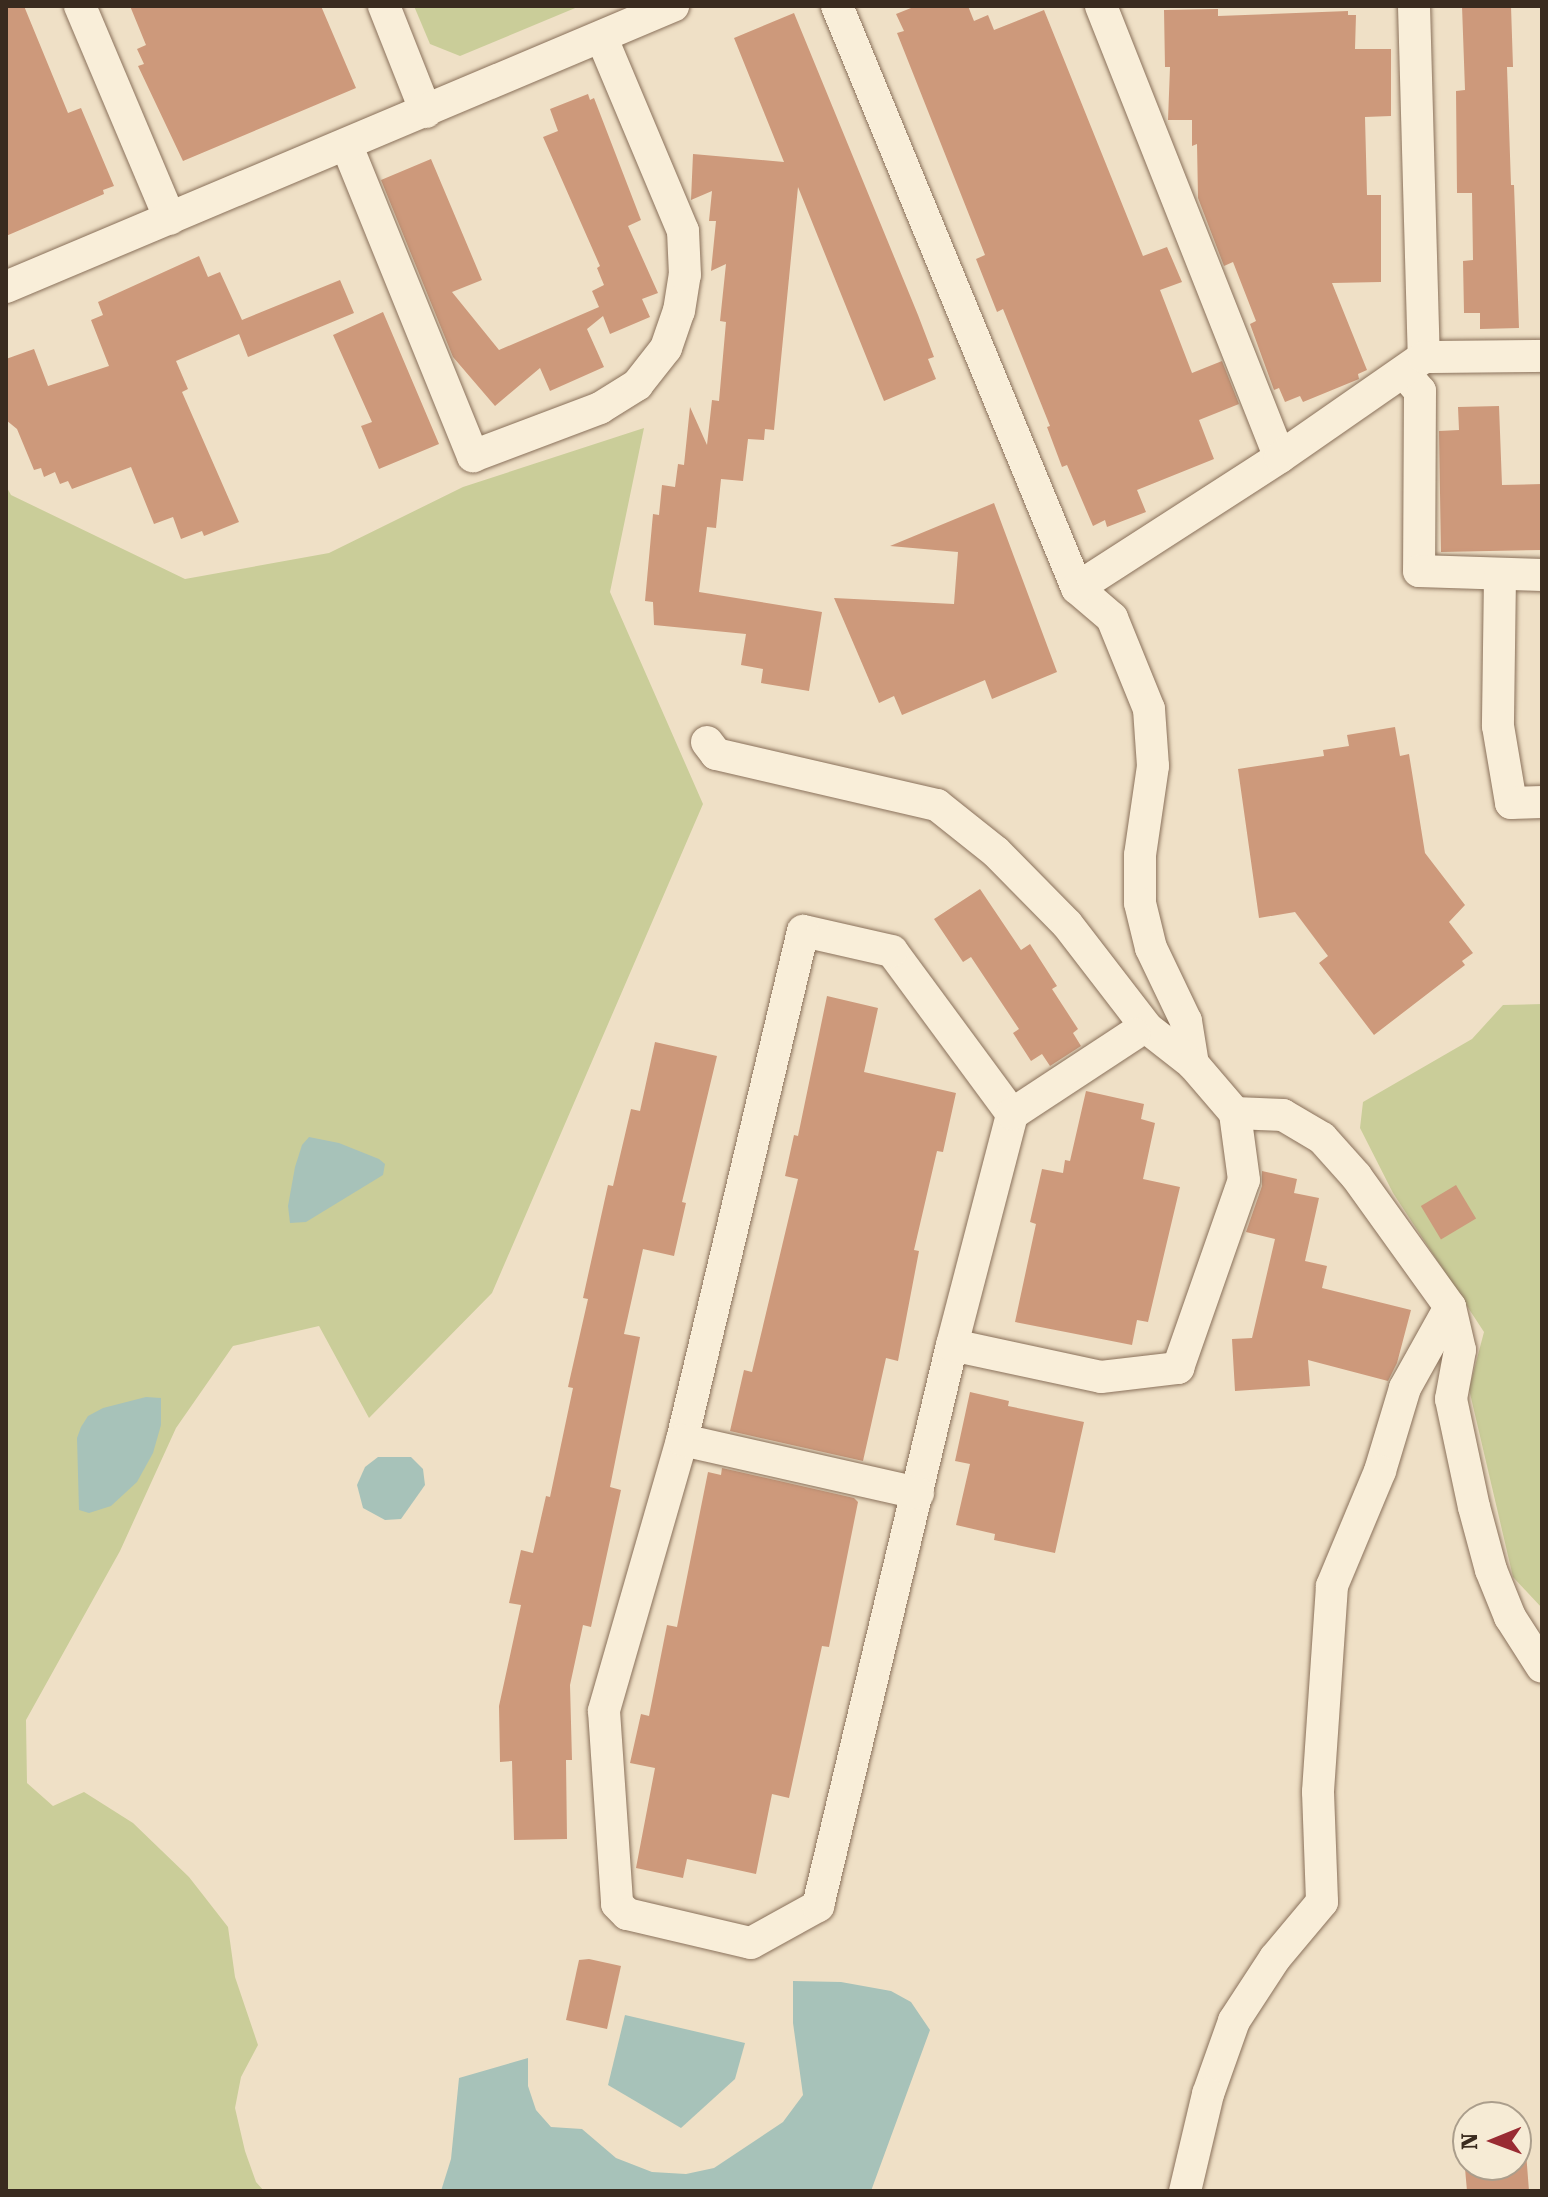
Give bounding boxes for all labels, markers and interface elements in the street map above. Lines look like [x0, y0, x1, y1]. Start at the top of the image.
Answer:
north arrow [1452, 2101, 1532, 2181]
text: N [1457, 2133, 1482, 2150]

